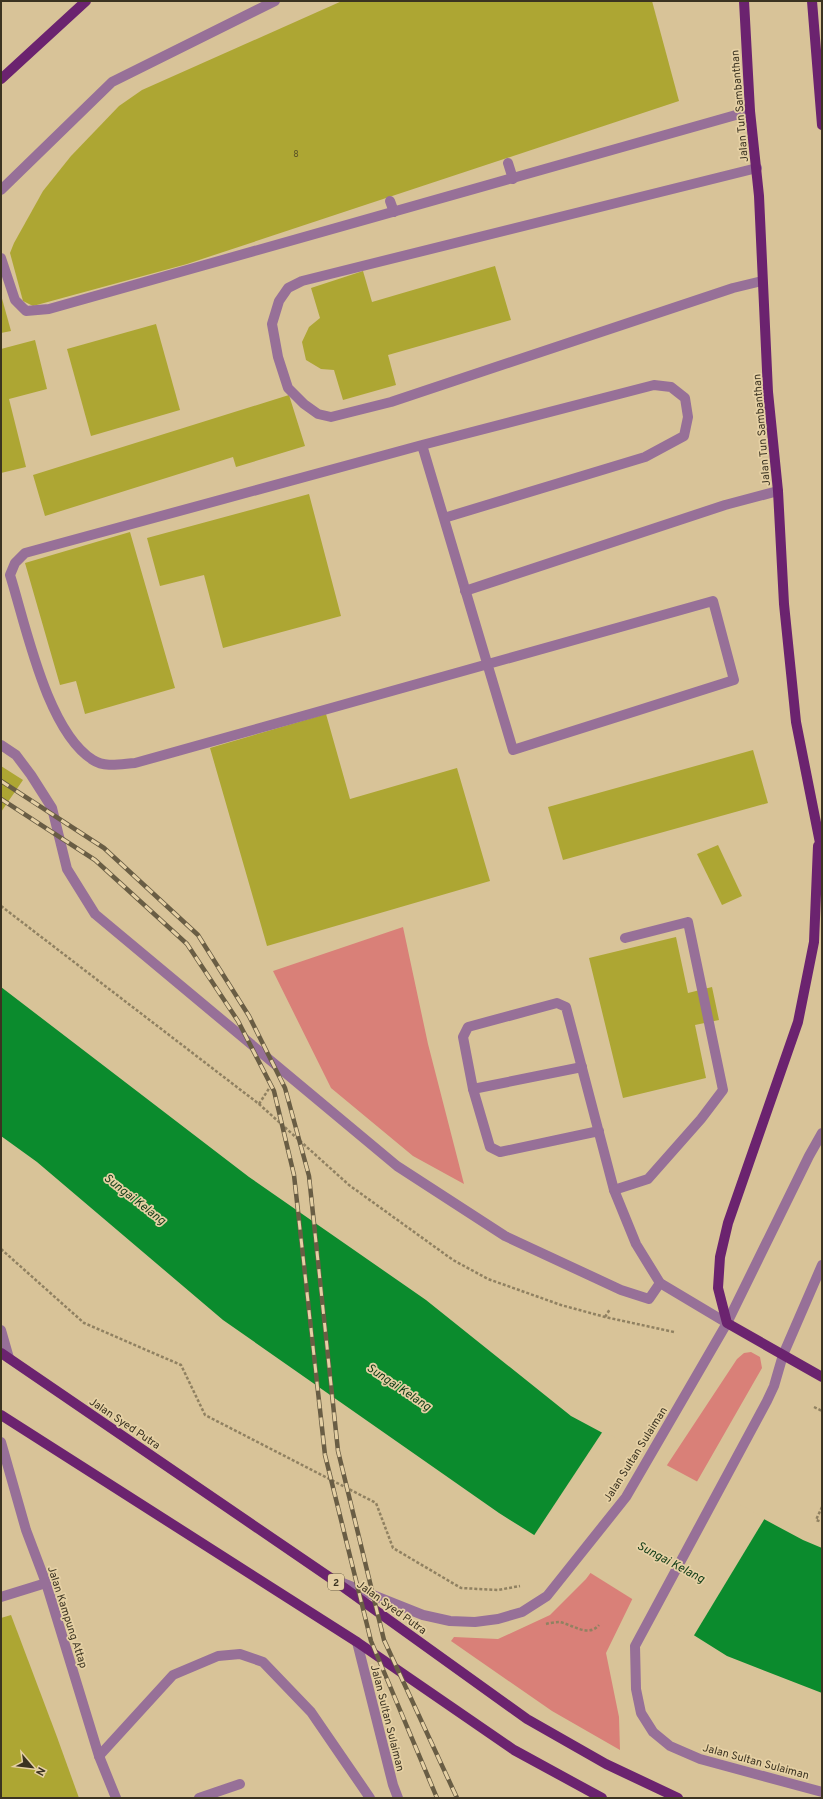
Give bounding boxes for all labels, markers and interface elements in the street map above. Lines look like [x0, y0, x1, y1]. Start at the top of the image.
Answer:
street label: Jalan Tun Sambanthan [728, 49, 752, 163]
house number: 8 [293, 149, 299, 160]
street label: Jalan Tun Sambanthan [750, 373, 774, 487]
water label: Sungai Kelang [100, 1171, 169, 1229]
water label: Sungai Kelang [363, 1360, 434, 1416]
street label: Jalan Syed Putra [86, 1395, 163, 1453]
street label: Jalan Sultan Sulaiman [601, 1404, 671, 1505]
water label: Sungai Kelang [634, 1538, 708, 1588]
street label: Jalan Kampung Attap [44, 1564, 90, 1670]
road number: 2 [328, 1574, 344, 1590]
street label: Jalan Syed Putra [354, 1578, 429, 1638]
street label: Jalan Sultan Sulaiman [367, 1663, 407, 1773]
street label: Jalan Sultan Sulaiman [701, 1741, 810, 1783]
north arrow [12, 1747, 52, 1787]
text: N [32, 1764, 48, 1778]

